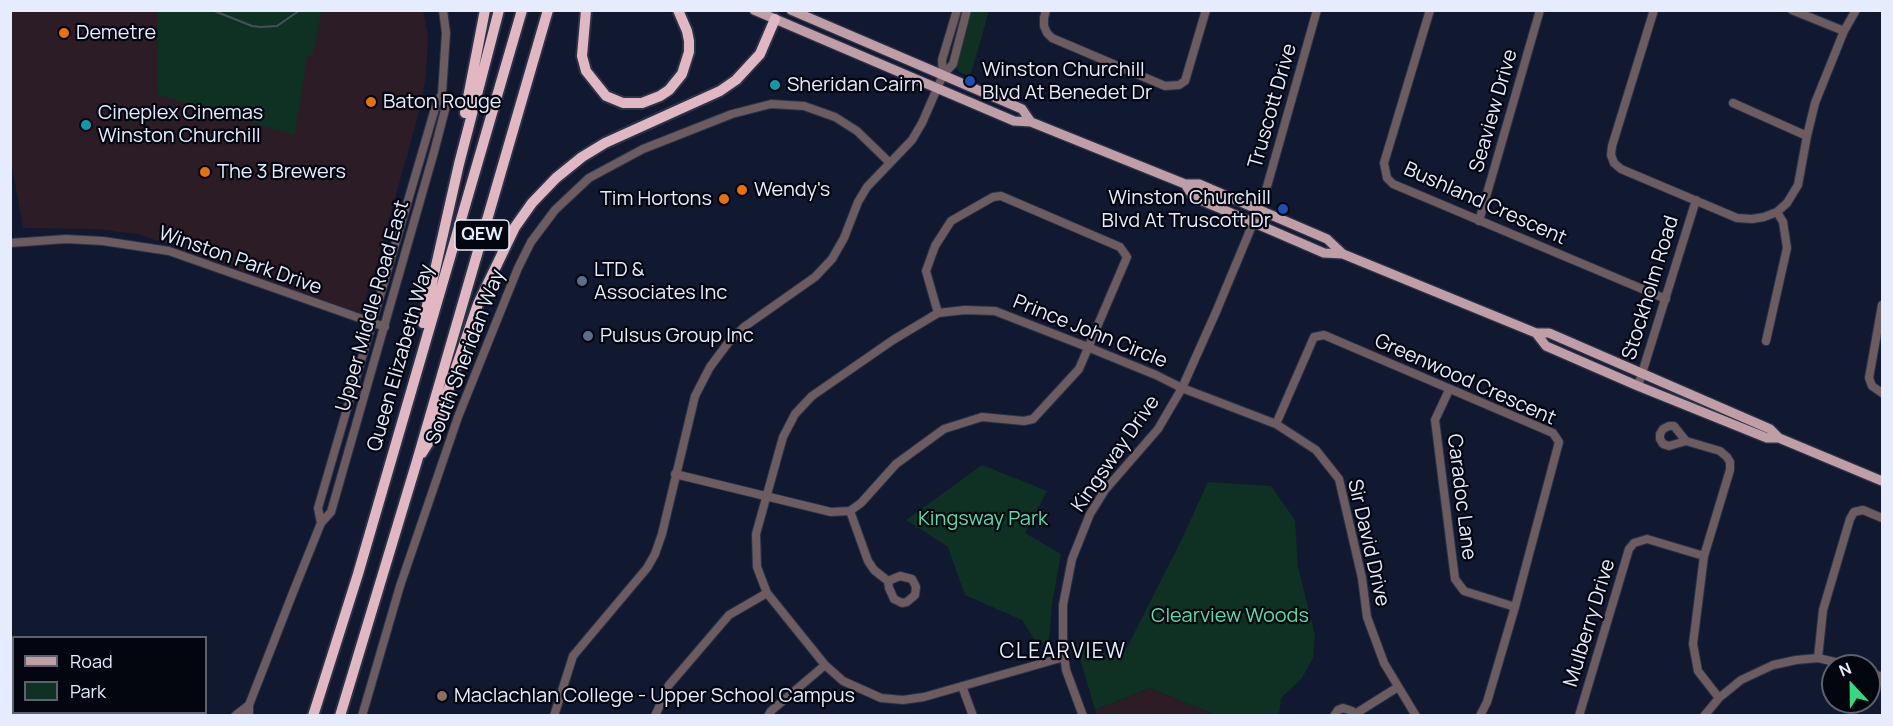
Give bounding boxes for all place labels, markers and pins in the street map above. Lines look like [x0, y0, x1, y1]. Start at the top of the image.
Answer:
place label: Demetre [76, 21, 156, 45]
marker: Demetre [57, 26, 71, 40]
place label: Winston Churchill Blvd At Benedet Dr [982, 58, 1152, 105]
place label: Sheridan Cairn [787, 73, 923, 97]
marker: Winston Churchill Blvd At Benedet Dr [963, 74, 977, 88]
marker: Sheridan Cairn [768, 78, 782, 92]
place label: Baton Rouge [383, 90, 502, 114]
marker: Baton Rouge [364, 95, 378, 109]
place label: Cineplex Cinemas Winston Churchill [98, 101, 263, 148]
marker: Cineplex Cinemas Winston Churchill [79, 118, 93, 132]
place label: The 3 Brewers [217, 160, 346, 184]
marker: The 3 Brewers [198, 165, 212, 179]
place label: Wendy's [754, 178, 830, 202]
marker: Wendy's [735, 183, 749, 197]
place label: Winston Churchill Blvd At Truscott Dr [1102, 186, 1271, 233]
place label: Tim Hortons [600, 187, 712, 211]
marker: Tim Hortons [717, 192, 731, 206]
marker: Winston Churchill Blvd At Truscott Dr [1276, 202, 1290, 216]
place label: LTD & Associates Inc [594, 258, 727, 305]
marker: LTD & Associates Inc [575, 274, 589, 288]
place label: Pulsus Group Inc [600, 324, 754, 348]
marker: Pulsus Group Inc [581, 329, 595, 343]
place label: Maclachlan College - Upper School Campus [454, 684, 855, 708]
marker: Maclachlan College - Upper School Campus [435, 689, 449, 703]

